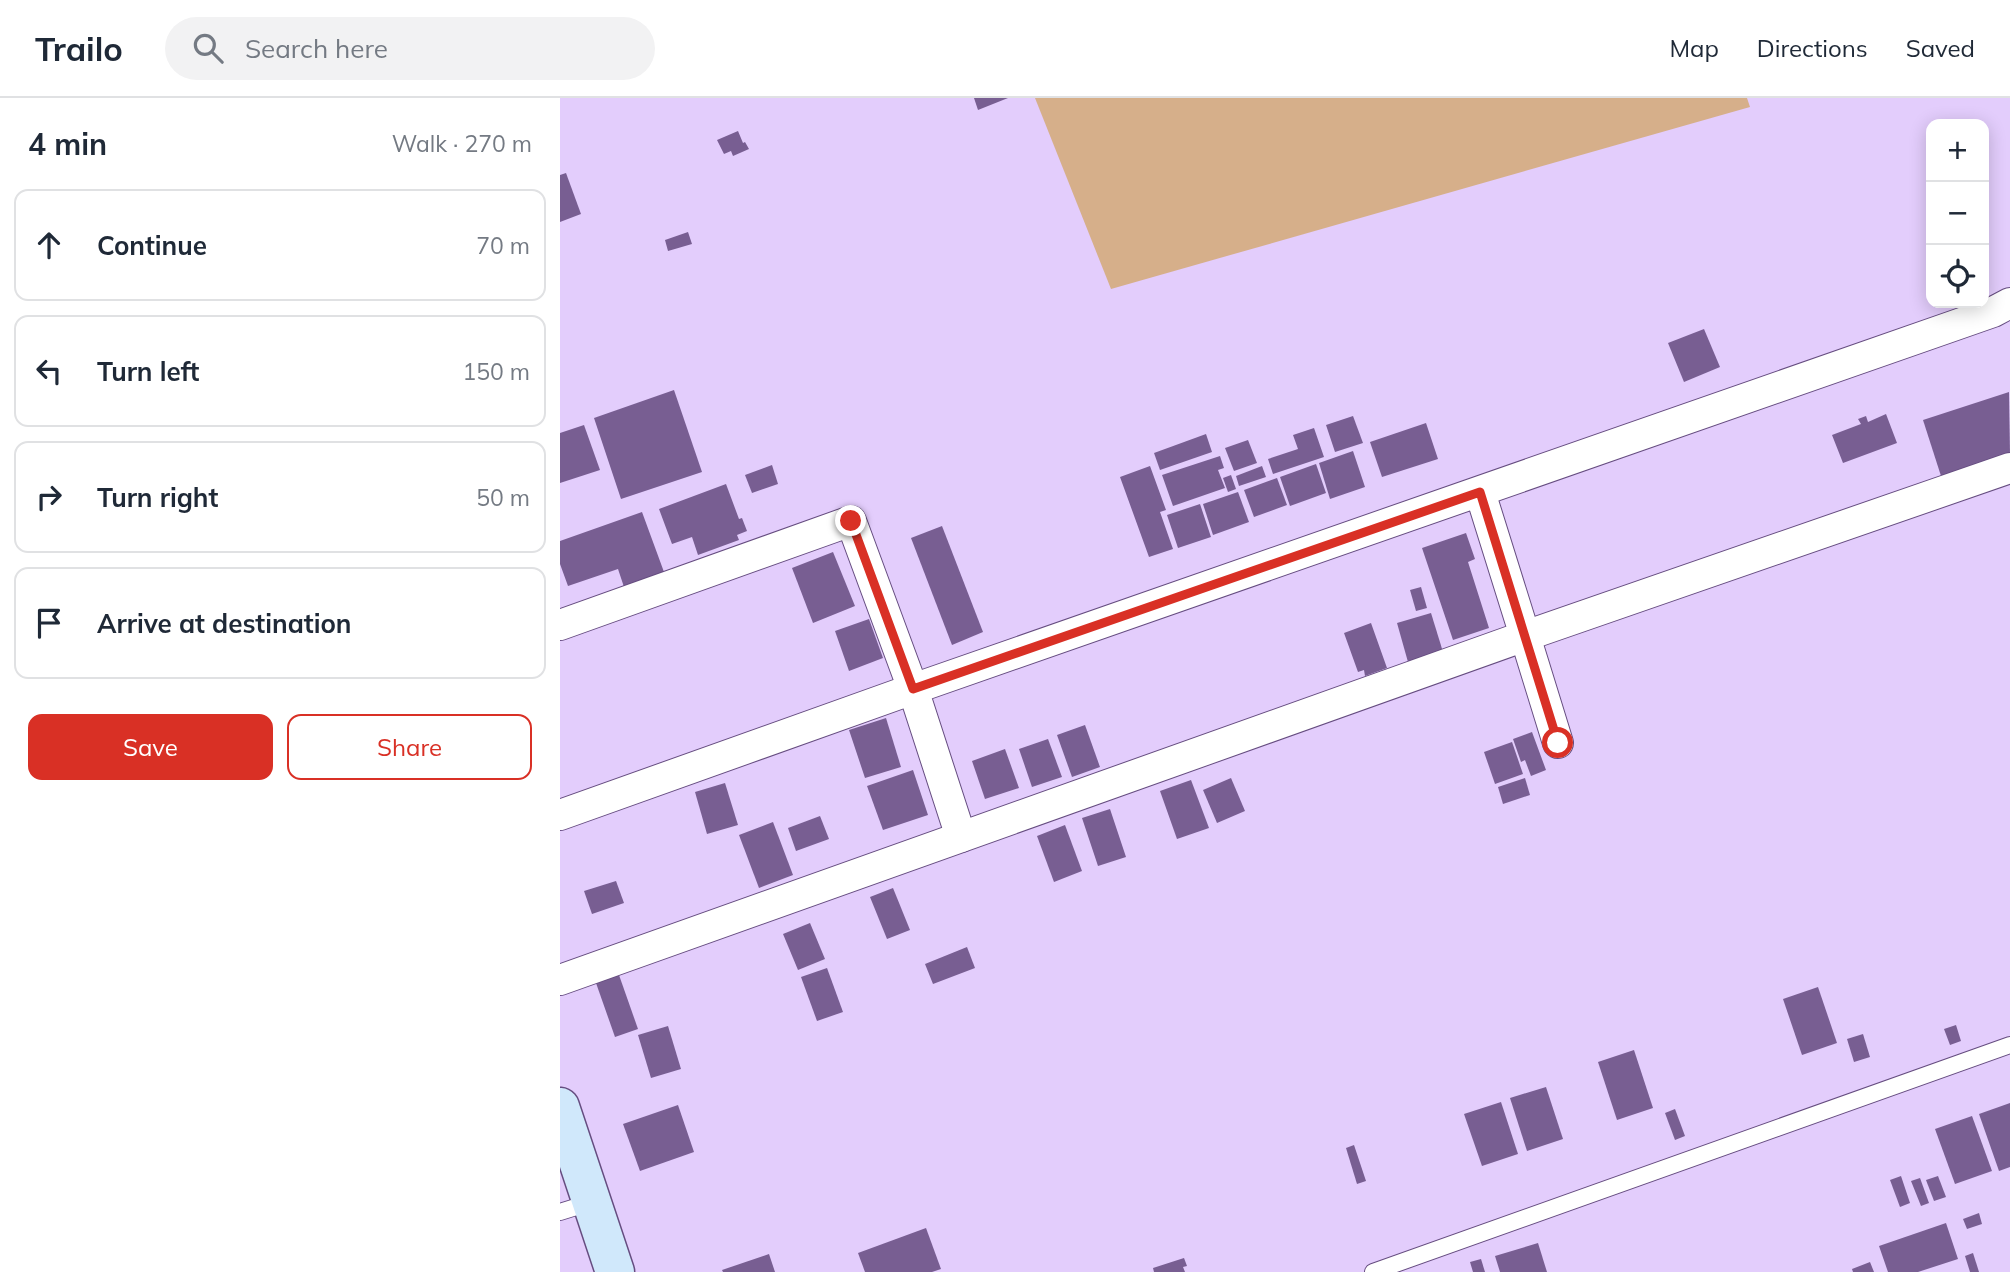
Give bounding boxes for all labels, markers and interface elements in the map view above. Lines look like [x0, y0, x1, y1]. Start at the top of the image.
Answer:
search box [165, 17, 655, 80]
text: Trailo [35, 28, 123, 69]
icon: search [189, 29, 227, 67]
text: Search here [245, 32, 388, 65]
text: Map [1669, 33, 1719, 63]
text: Directions [1757, 33, 1868, 63]
text: Saved [1906, 33, 1975, 63]
map controls [1926, 119, 1989, 308]
button: + [1926, 119, 1989, 182]
text: 4 min [28, 125, 107, 163]
text: Walk · 270 m [392, 129, 532, 158]
button: − [1926, 182, 1989, 245]
icon: ahead [30, 226, 68, 264]
text: Continue [97, 229, 207, 262]
text: 70 m [476, 231, 530, 260]
button: locate [1926, 245, 1989, 308]
icon: left [30, 352, 68, 390]
text: Turn left [97, 355, 199, 388]
text: 150 m [462, 357, 530, 386]
icon: right [30, 478, 68, 516]
text: Turn right [97, 481, 218, 514]
text: 50 m [476, 483, 530, 512]
route end [835, 505, 866, 536]
icon: arrive [30, 604, 68, 642]
text: Arrive at destination [97, 607, 352, 640]
button: Save [28, 714, 273, 780]
button: Share [287, 714, 532, 780]
route start [1542, 727, 1573, 758]

